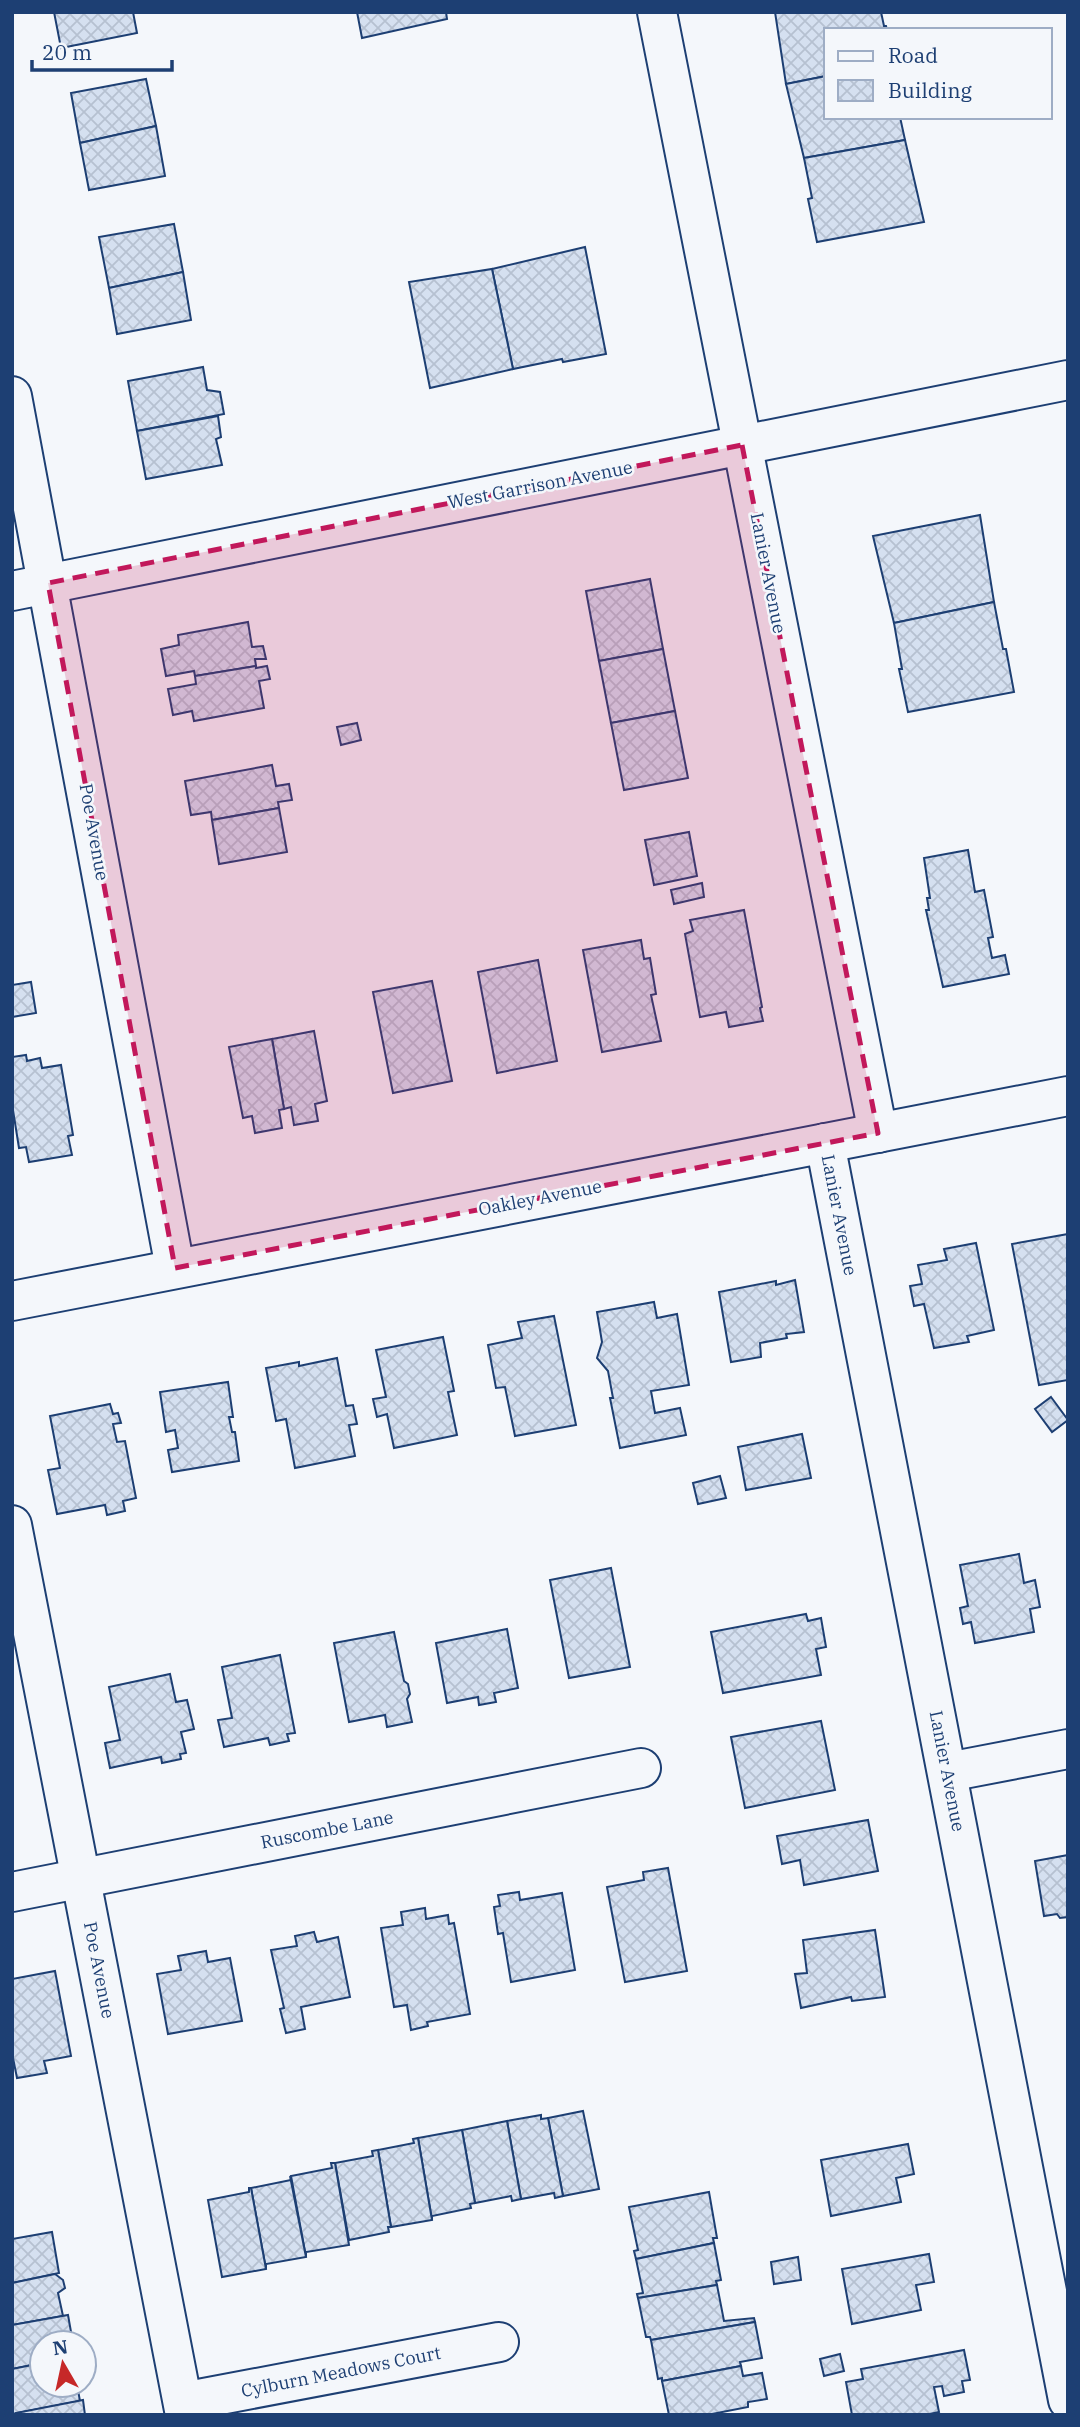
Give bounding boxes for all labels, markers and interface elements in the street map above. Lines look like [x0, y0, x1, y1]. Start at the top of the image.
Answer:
scale bar [32, 28, 172, 72]
legend [824, 28, 1052, 119]
text: 20 m [42, 38, 92, 66]
text: Road [888, 41, 938, 69]
text: Building [888, 76, 973, 104]
street label: West Garrison Avenue [445, 455, 634, 514]
street label: Lanier Avenue [745, 510, 791, 635]
street label: Poe Avenue [75, 781, 114, 882]
street label: Lanier Avenue [816, 1152, 862, 1277]
street label: Oakley Avenue [476, 1174, 604, 1221]
street label: Lanier Avenue [924, 1708, 970, 1833]
street label: Ruscombe Lane [259, 1805, 395, 1854]
street label: Poe Avenue [79, 1919, 120, 2020]
north arrow [28, 2329, 98, 2399]
text: N [51, 2334, 70, 2360]
street label: Cylburn Meadows Court [239, 2341, 443, 2402]

